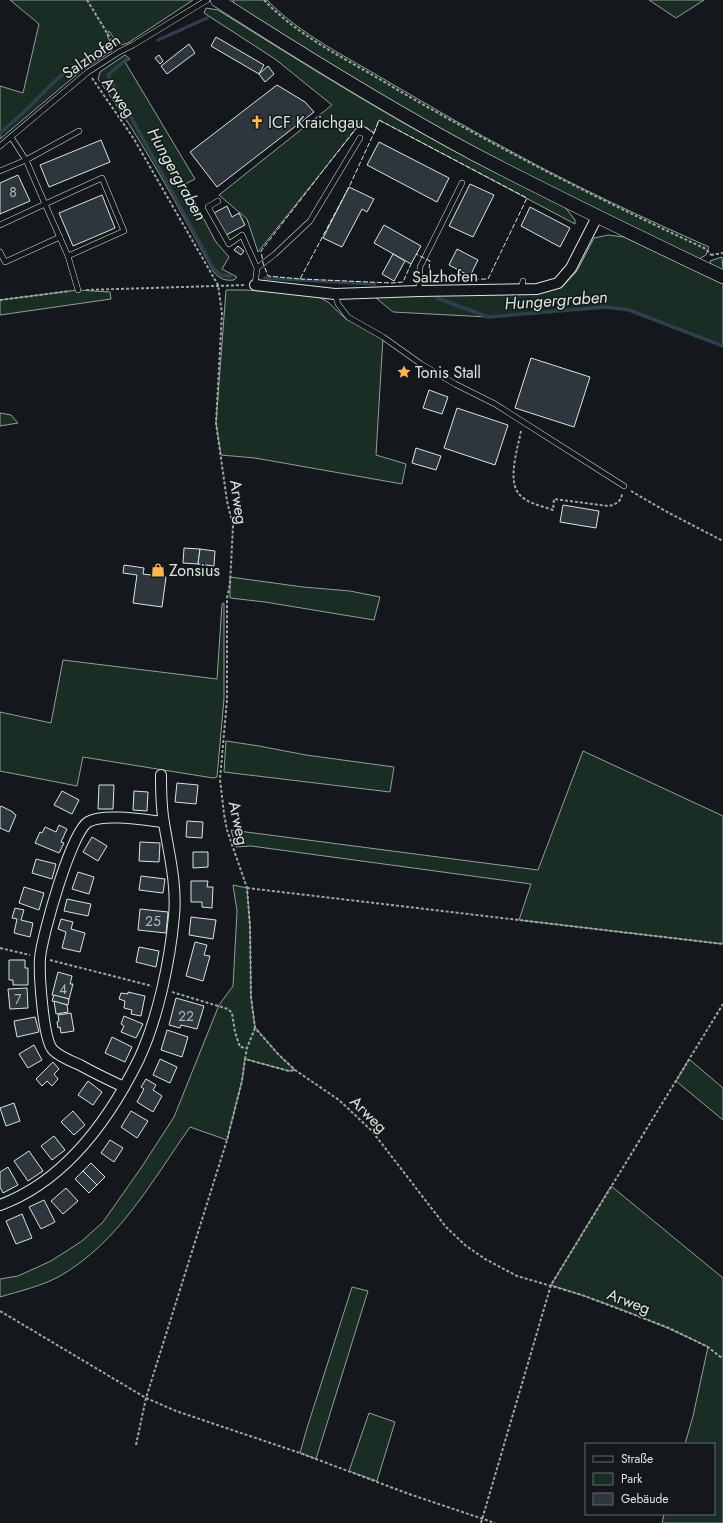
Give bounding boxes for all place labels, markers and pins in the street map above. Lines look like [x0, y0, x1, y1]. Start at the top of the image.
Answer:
place label: ICF Kraichgau [268, 111, 363, 134]
church icon: ICF Kraichgau [249, 114, 265, 130]
place label: Tonis Stall [415, 361, 481, 384]
place icon: Tonis Stall [396, 364, 412, 380]
place label: Zonsius [169, 559, 220, 582]
shop icon: Zonsius [150, 562, 166, 578]

